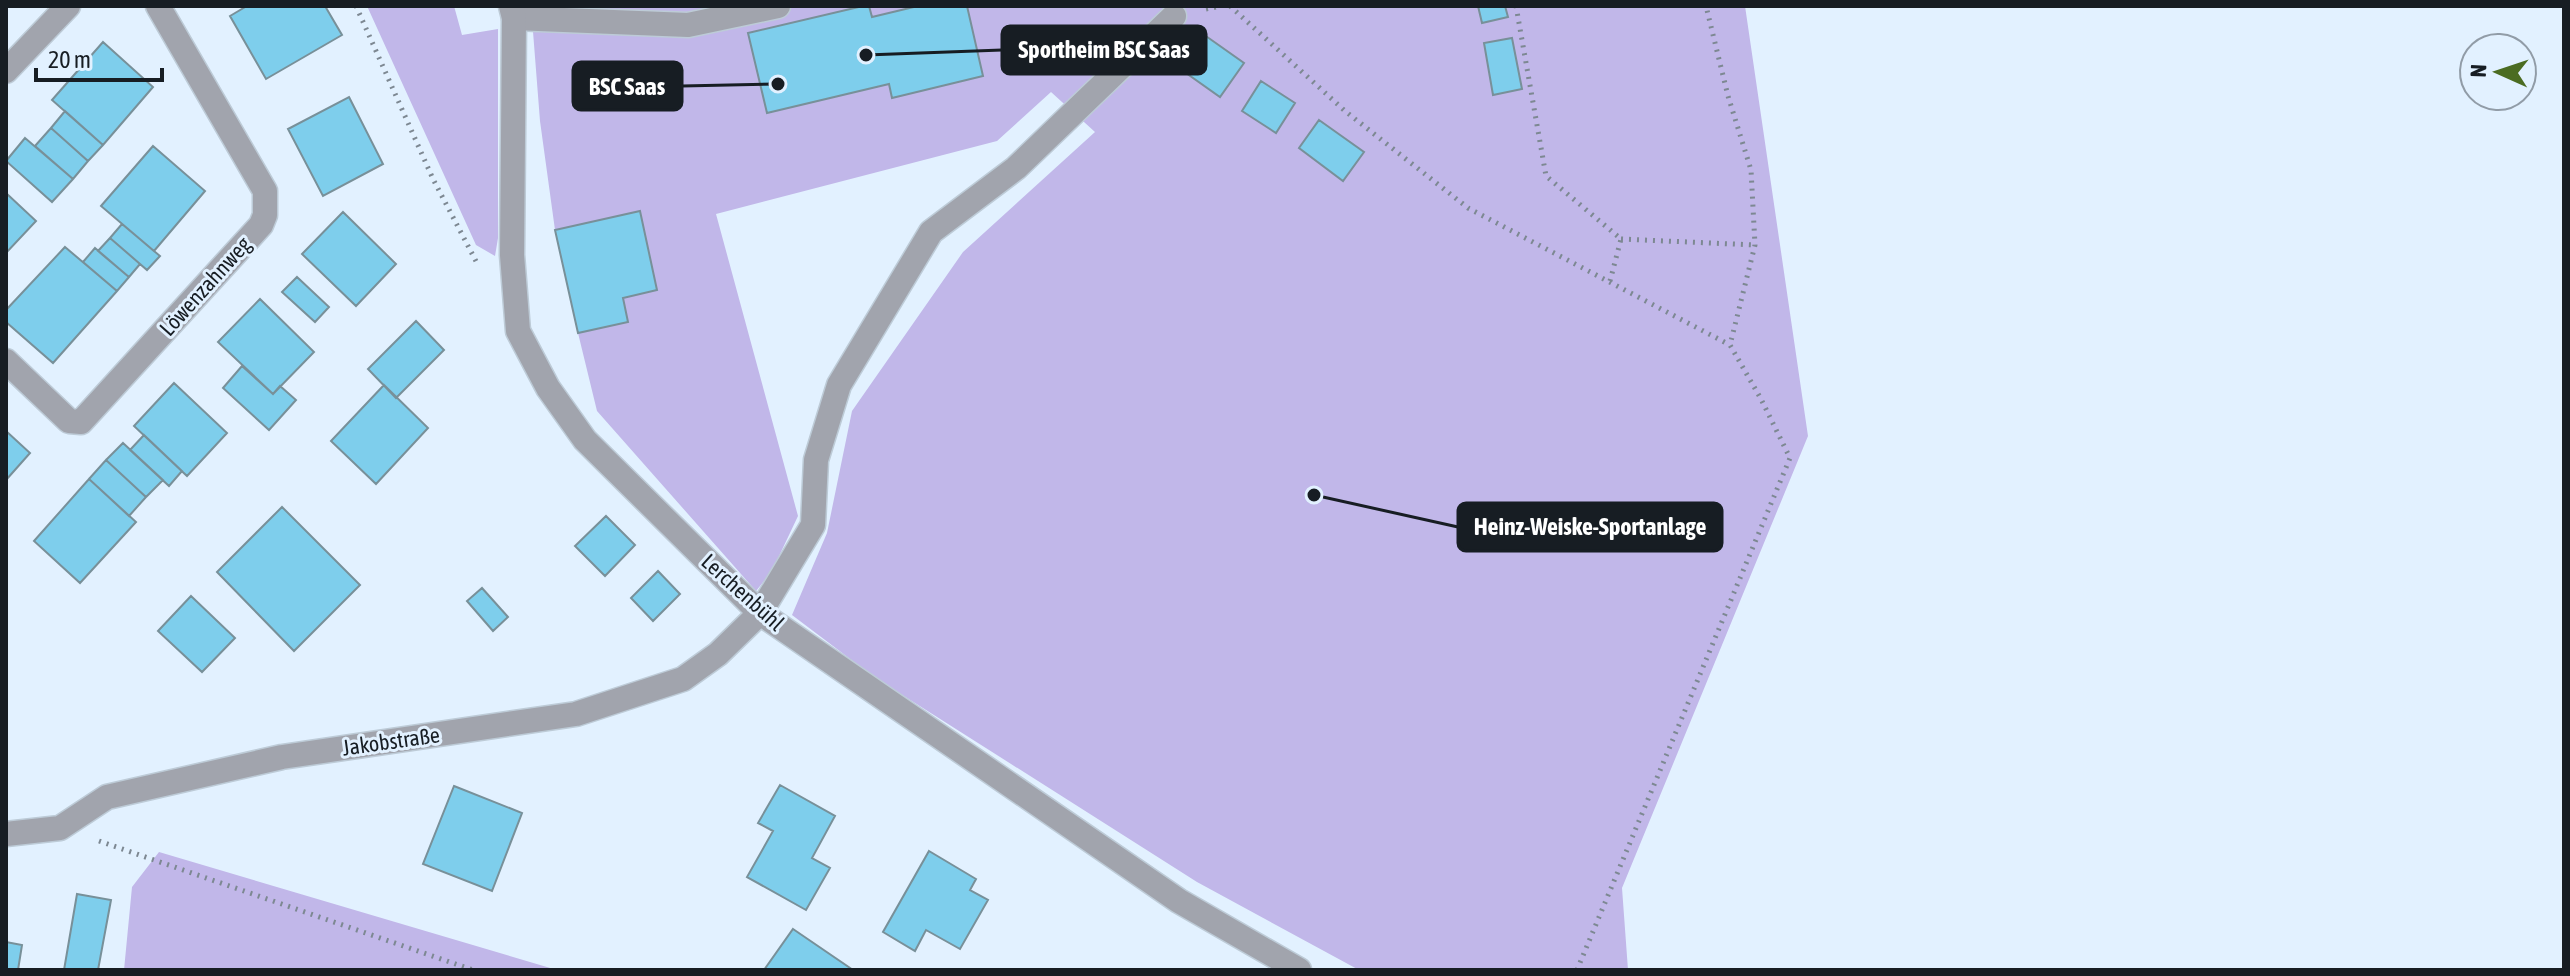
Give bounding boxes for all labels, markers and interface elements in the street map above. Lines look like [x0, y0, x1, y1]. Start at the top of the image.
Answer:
callout: Sportheim BSC Saas [1002, 26, 1206, 74]
scale bar [36, 32, 162, 82]
north arrow [2458, 32, 2538, 112]
text: Sportheim BSC Saas [1018, 36, 1190, 63]
text: 20 m [48, 46, 91, 73]
callout: BSC Saas [573, 62, 682, 110]
text: N [2465, 64, 2491, 78]
text: BSC Saas [589, 73, 666, 100]
street label: Löwenzahnweg [154, 231, 257, 341]
callout: Heinz-Weiske-Sportanlage [1458, 503, 1722, 551]
text: Heinz-Weiske-Sportanlage [1474, 513, 1706, 540]
street label: Lerchenbühl [696, 548, 790, 636]
street label: Jakobstraße [341, 721, 441, 761]

